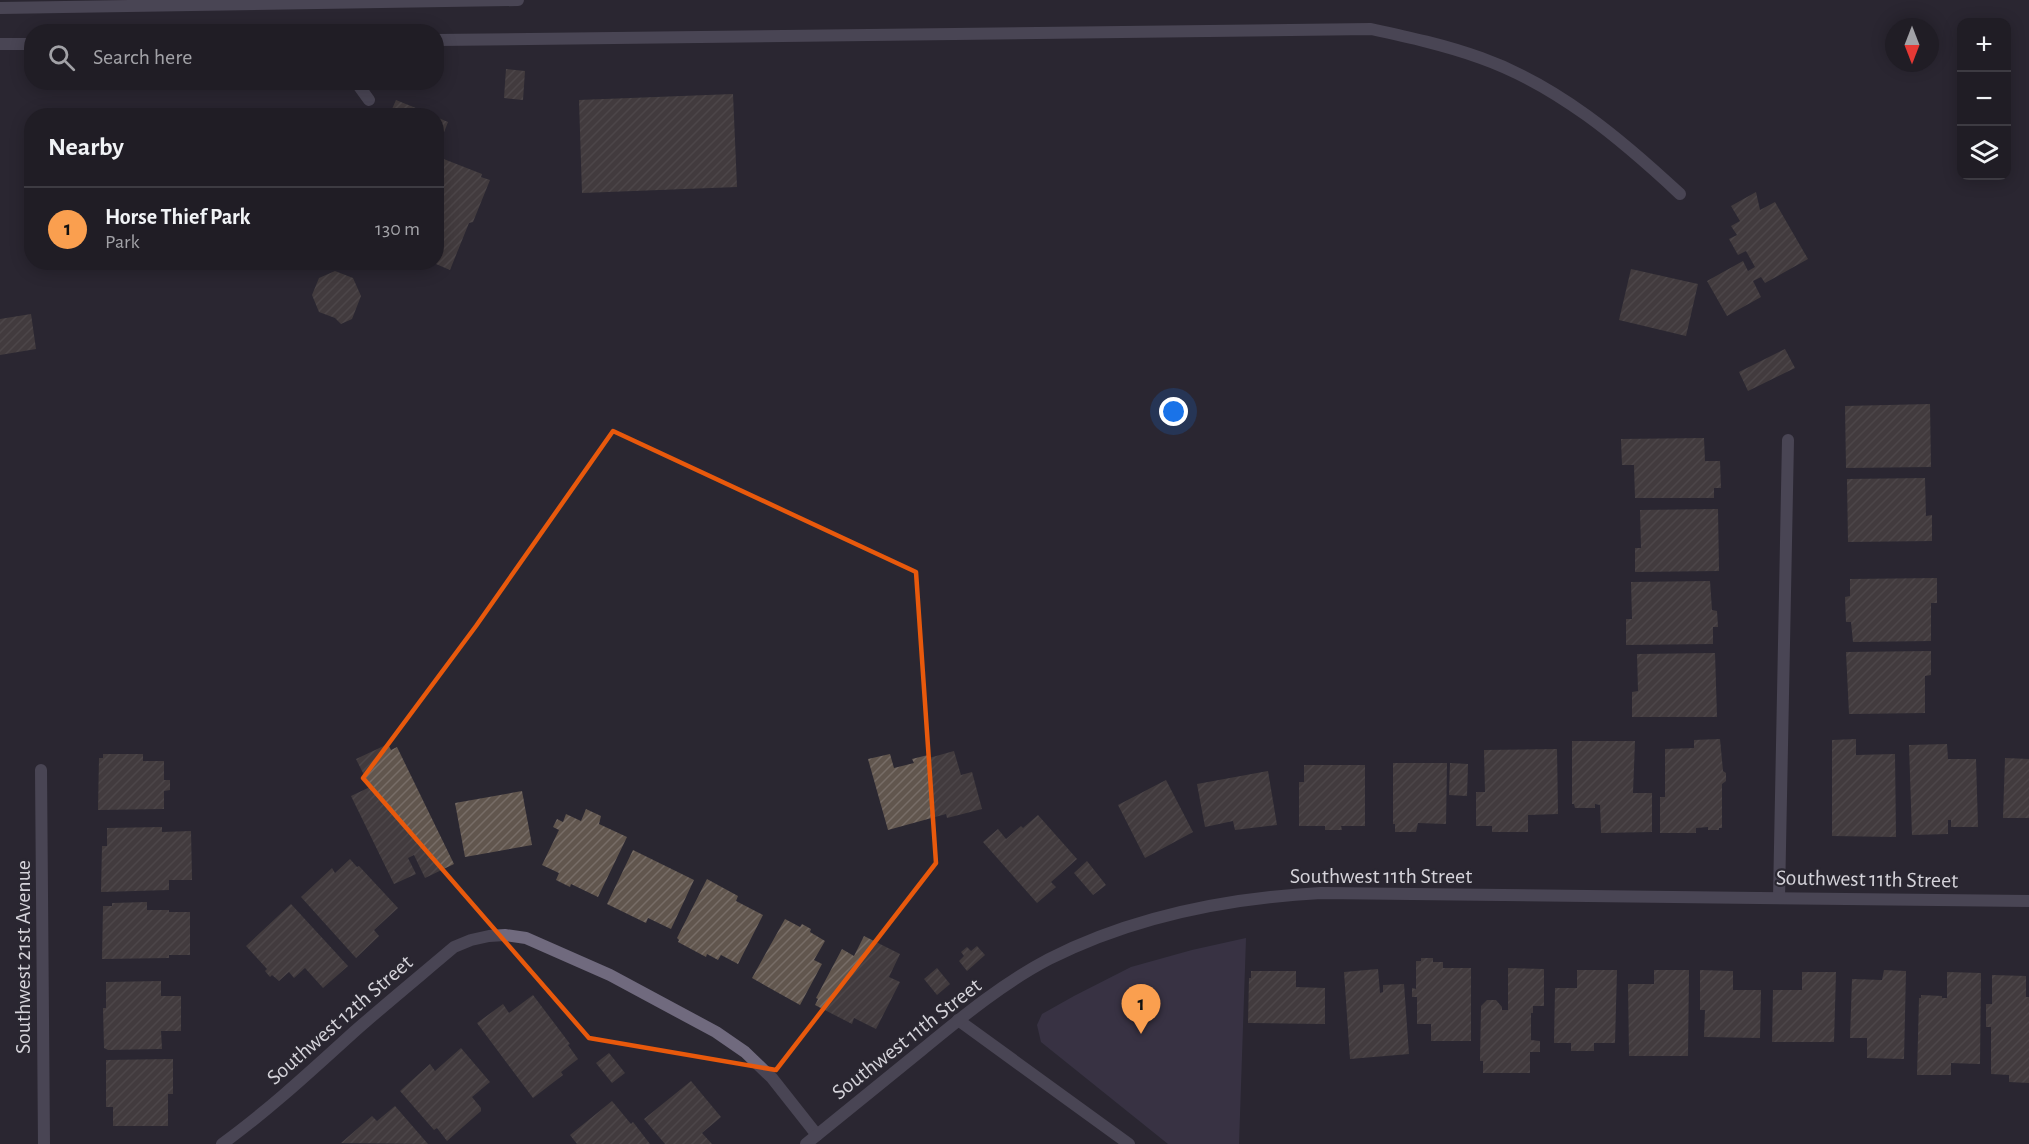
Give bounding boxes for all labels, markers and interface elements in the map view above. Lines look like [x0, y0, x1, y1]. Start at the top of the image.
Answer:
north arrow [1885, 18, 1939, 72]
map controls [1957, 18, 2011, 180]
button: + [1957, 18, 2011, 72]
search box [24, 24, 444, 90]
icon: search [45, 41, 78, 74]
text: Search here [93, 46, 192, 68]
button: − [1957, 72, 2011, 126]
button: layers [1957, 126, 2011, 180]
text: Nearby [48, 134, 124, 160]
text: Horse Thief Park [105, 206, 250, 228]
text: 1 [64, 219, 71, 239]
text: 130 m [375, 219, 420, 239]
text: Park [105, 232, 140, 252]
your location [1159, 397, 1188, 426]
street label: Southwest 21st Avenue [12, 860, 34, 1054]
street label: Southwest 11th Street [1290, 865, 1472, 887]
street label: Southwest 11th Street [1776, 866, 1958, 892]
street label: Southwest 12th Street [263, 951, 417, 1089]
street label: Southwest 11th Street [828, 974, 985, 1104]
pin: 1 [1122, 984, 1160, 1034]

